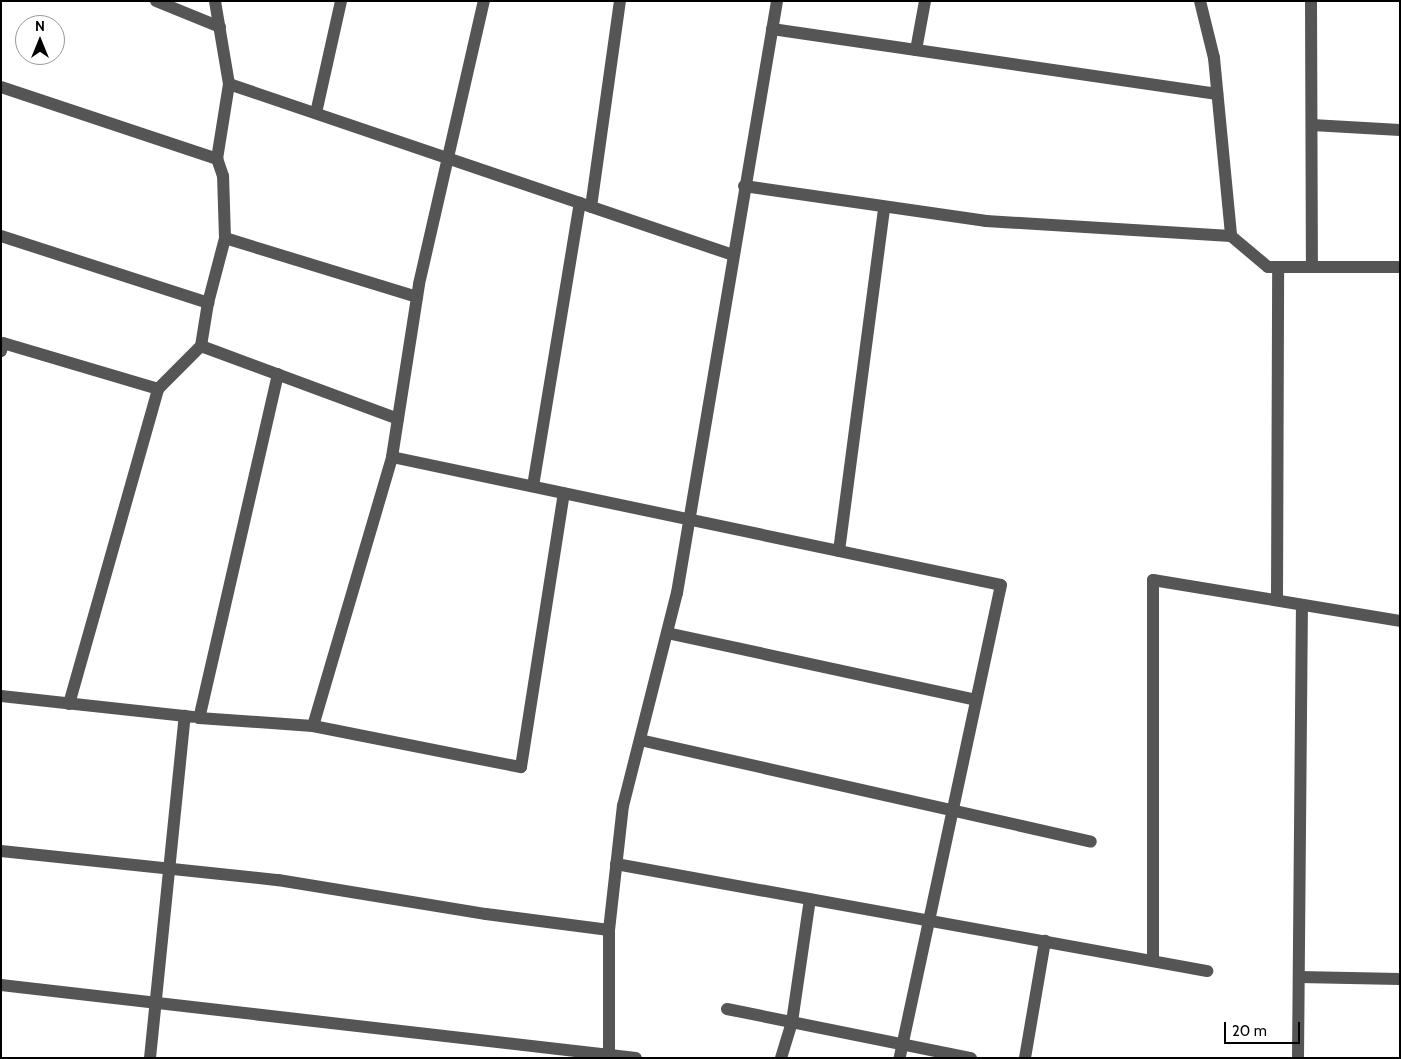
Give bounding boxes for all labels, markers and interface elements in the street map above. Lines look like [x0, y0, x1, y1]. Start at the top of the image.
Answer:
north arrow [15, 15, 65, 65]
text: N [35, 17, 45, 35]
scale bar [1226, 1012, 1302, 1044]
text: 20 m [1232, 1022, 1267, 1040]

